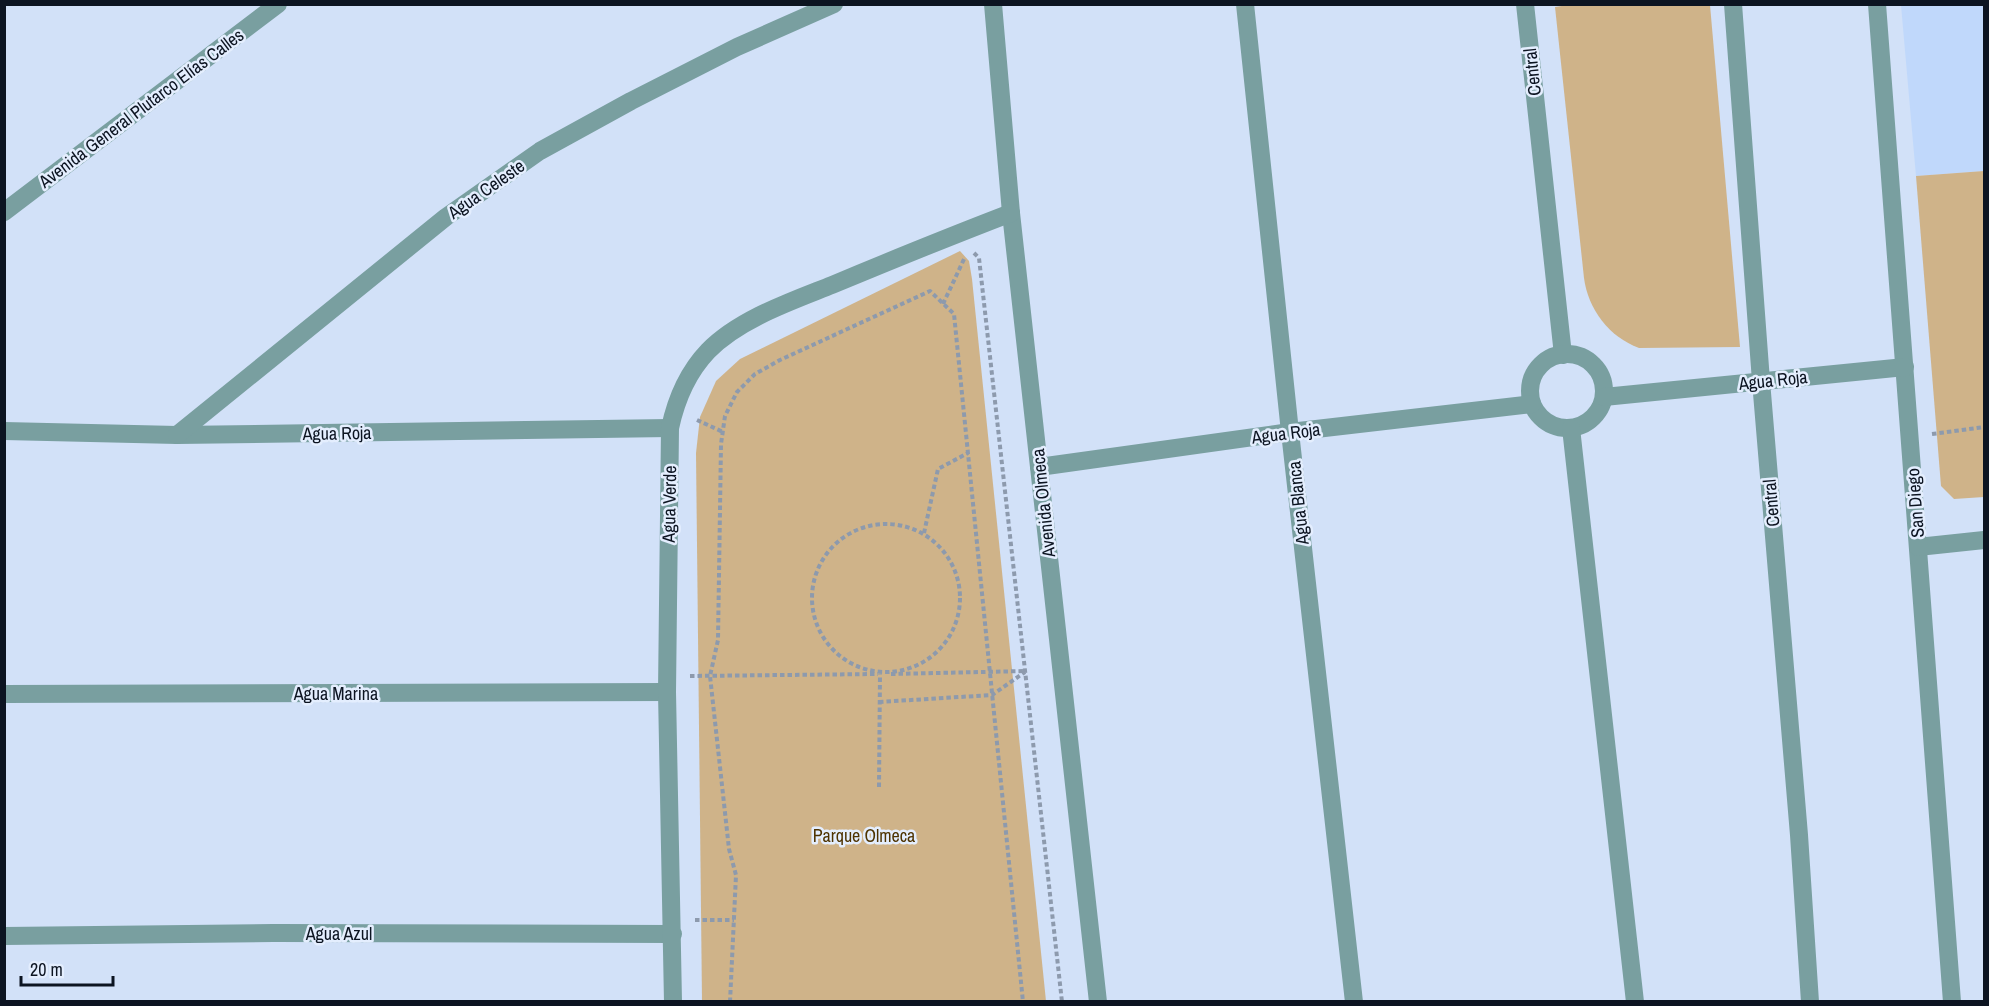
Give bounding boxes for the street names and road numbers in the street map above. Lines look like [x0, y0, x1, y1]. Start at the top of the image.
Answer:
street label: Avenida General Plutarco Elías Calles [33, 23, 249, 194]
street label: Central [1517, 47, 1547, 97]
street label: Agua Celeste [442, 153, 529, 225]
street label: Agua Roja [1736, 364, 1809, 396]
street label: Agua Roja [1249, 416, 1322, 450]
street label: Agua Roja [301, 420, 372, 446]
street label: Avenida Olmeca [1025, 448, 1061, 559]
street label: Agua Blanca [1281, 460, 1315, 547]
street label: Agua Verde [656, 465, 682, 544]
street label: San Diego [1900, 467, 1930, 539]
street label: Central [1756, 478, 1786, 528]
street label: Agua Marina [293, 681, 378, 706]
street label: Agua Azul [305, 921, 372, 946]

